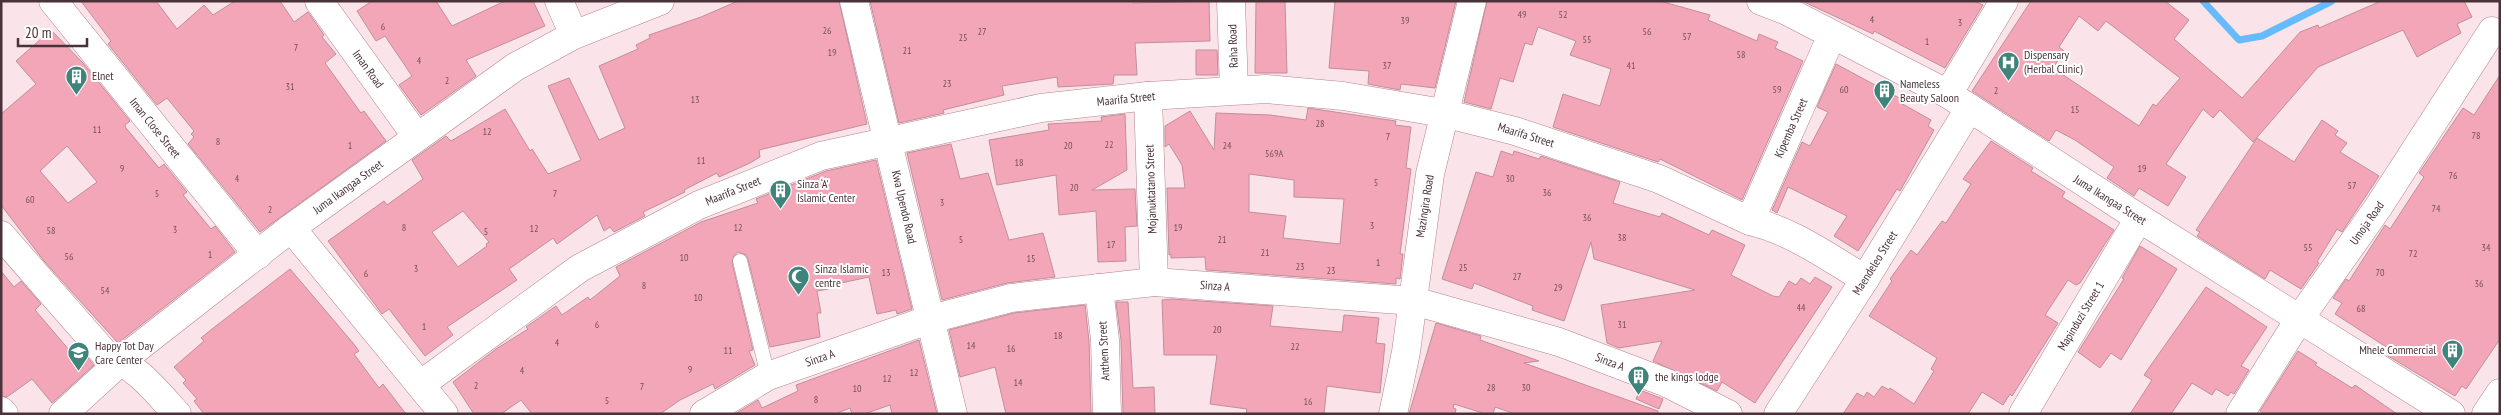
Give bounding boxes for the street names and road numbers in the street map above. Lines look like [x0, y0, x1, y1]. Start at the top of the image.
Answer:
street label: Raha Road [1224, 24, 1241, 68]
street label: Iman Road [349, 47, 387, 91]
street label: Maarifa Street [1096, 88, 1156, 109]
street label: Iman Close Street [127, 95, 185, 161]
street label: Kipemba Street [1771, 95, 1811, 160]
street label: Maarifa Street [1496, 119, 1557, 150]
street label: Mojanuktatano Street [1141, 143, 1160, 234]
street label: Juma Ikangaa Street [309, 156, 386, 218]
street label: Kwa Upendo Road [889, 169, 920, 245]
street label: Juma Ikangaa Street [2070, 171, 2150, 228]
street label: Maarifa Street [703, 172, 763, 208]
street label: Mazingira Road [1412, 173, 1437, 238]
street label: Umoja Road [2346, 198, 2387, 247]
street label: Maendeleo Street [1849, 227, 1901, 298]
street label: Sinza A [1200, 277, 1231, 294]
street label: Mapinduzi Street 1 [2054, 278, 2107, 353]
street label: Anthem Street [1094, 320, 1113, 381]
street label: Sinza A [803, 345, 837, 370]
street label: Sinza A [1593, 349, 1627, 374]

